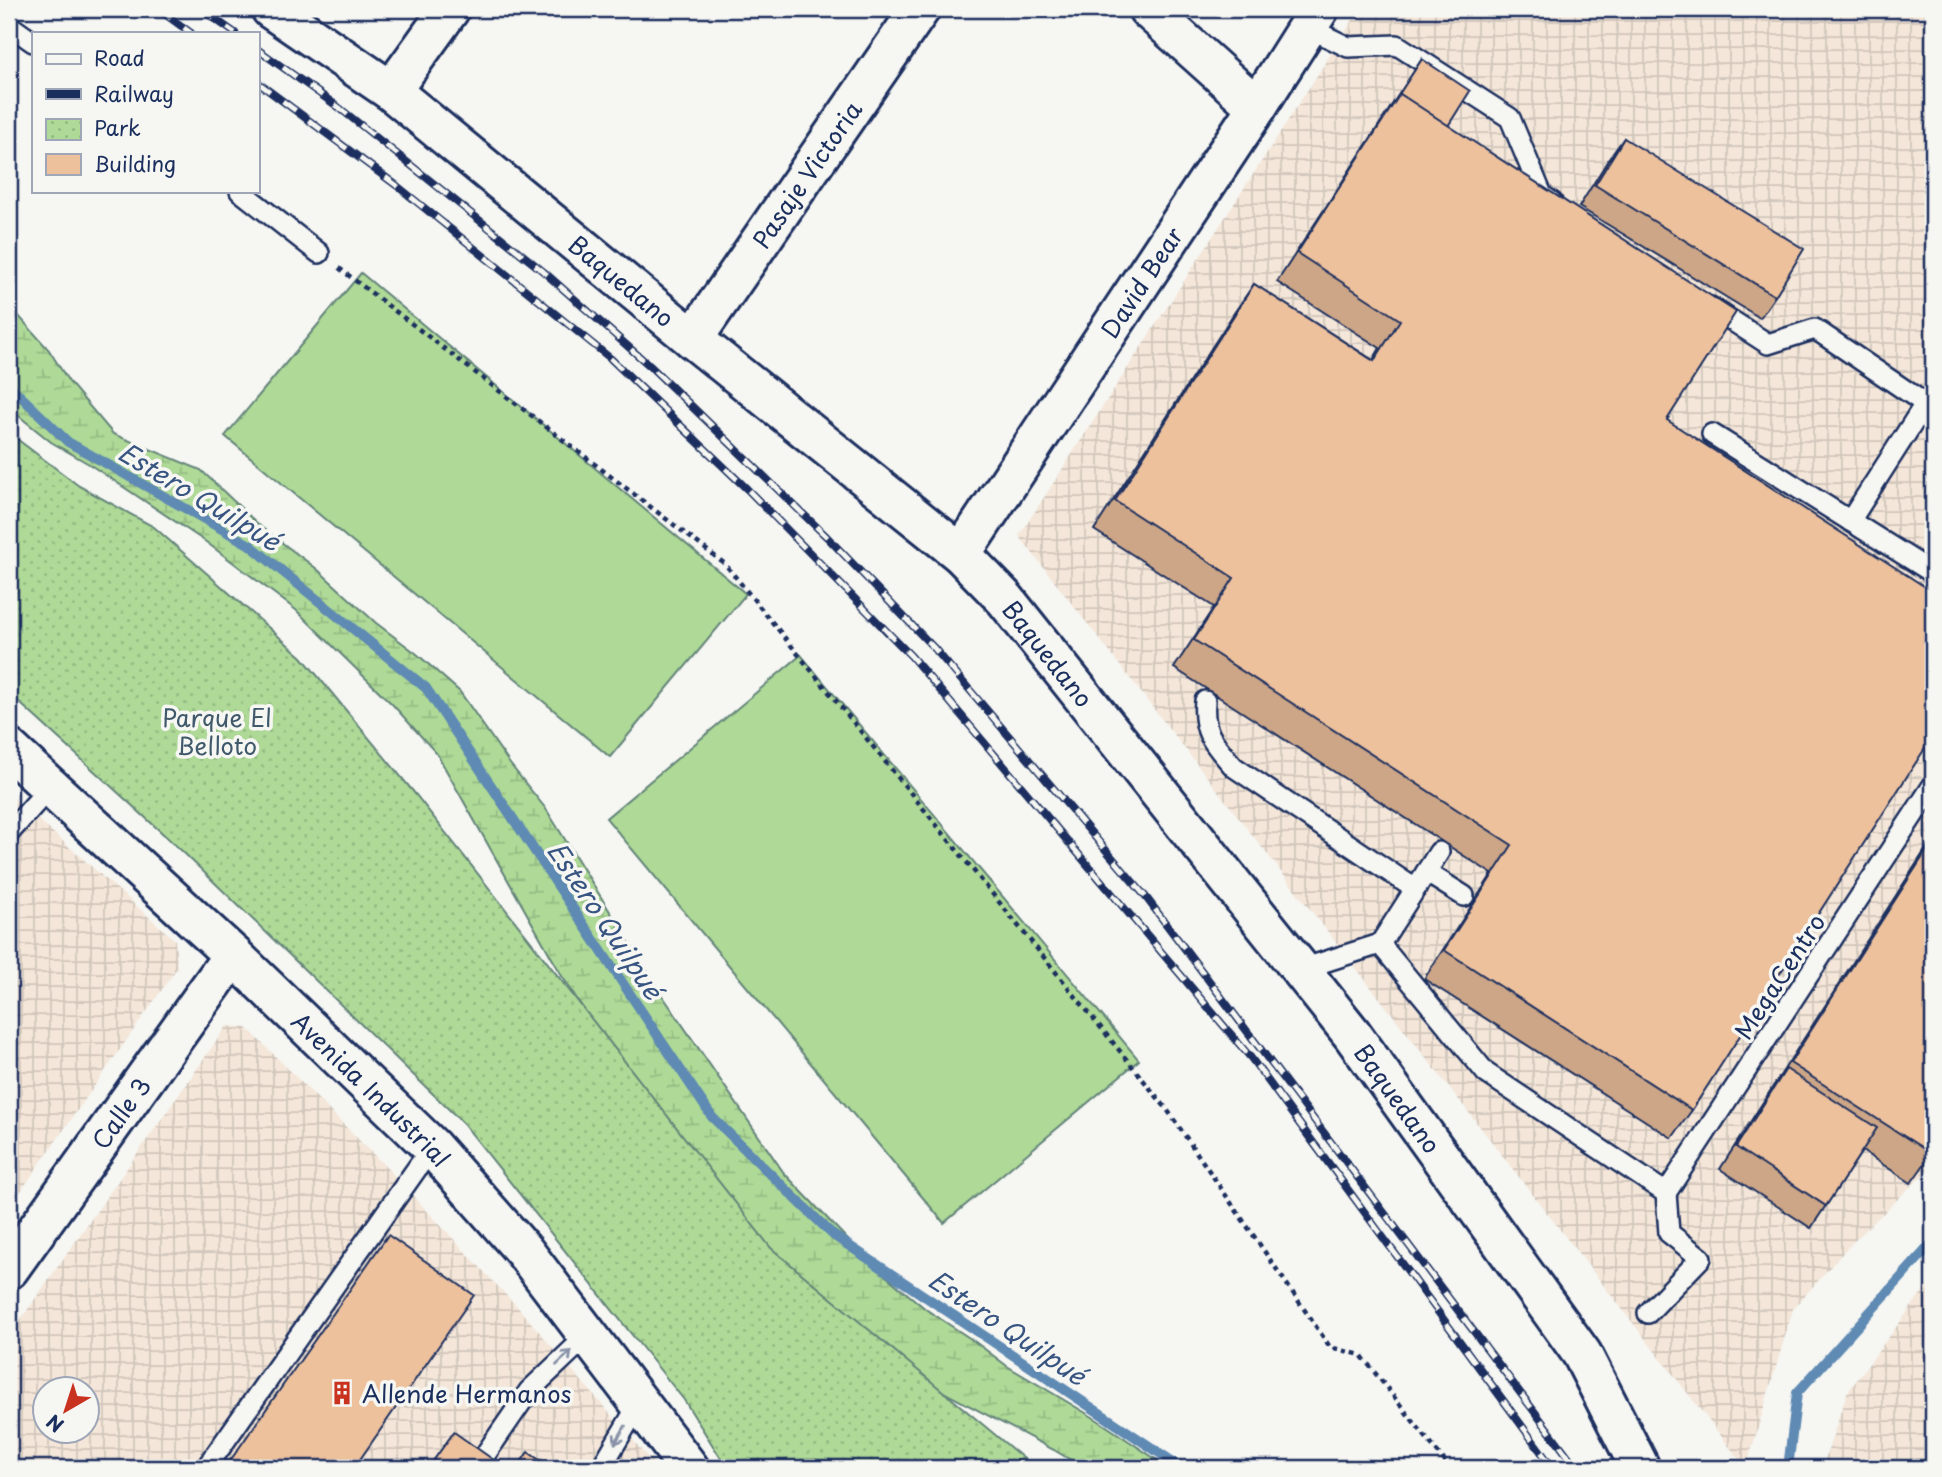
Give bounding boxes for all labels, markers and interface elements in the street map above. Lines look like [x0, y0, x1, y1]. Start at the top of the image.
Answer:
legend [32, 32, 259, 192]
text: Road [94, 41, 145, 73]
text: Railway [94, 77, 174, 109]
street label: Pasaje Victoria [743, 93, 870, 255]
text: Park [94, 111, 141, 143]
text: Building [94, 147, 176, 179]
street label: David Bear [1091, 219, 1191, 345]
street label: Baquedano [561, 226, 683, 335]
water label: Estero Quilpué [111, 432, 290, 561]
street label: Baquedano [994, 592, 1102, 714]
park label: Parque El Belloto [162, 699, 272, 763]
water label: Estero Quilpué [539, 833, 674, 1008]
street label: MegaCentro [1725, 906, 1833, 1046]
street label: Avenida Industrial [284, 1003, 459, 1174]
street label: Baquedano [1346, 1036, 1450, 1160]
street label: Calle 3 [82, 1069, 159, 1156]
water label: Estero Quilpué [921, 1260, 1096, 1395]
one-way arrow [555, 1350, 572, 1367]
place label: Allende Hermanos [362, 1375, 572, 1411]
north arrow [32, 1376, 102, 1446]
building icon: Allende Hermanos [328, 1379, 356, 1407]
text: N [40, 1408, 69, 1440]
one-way arrow [613, 1425, 627, 1445]

